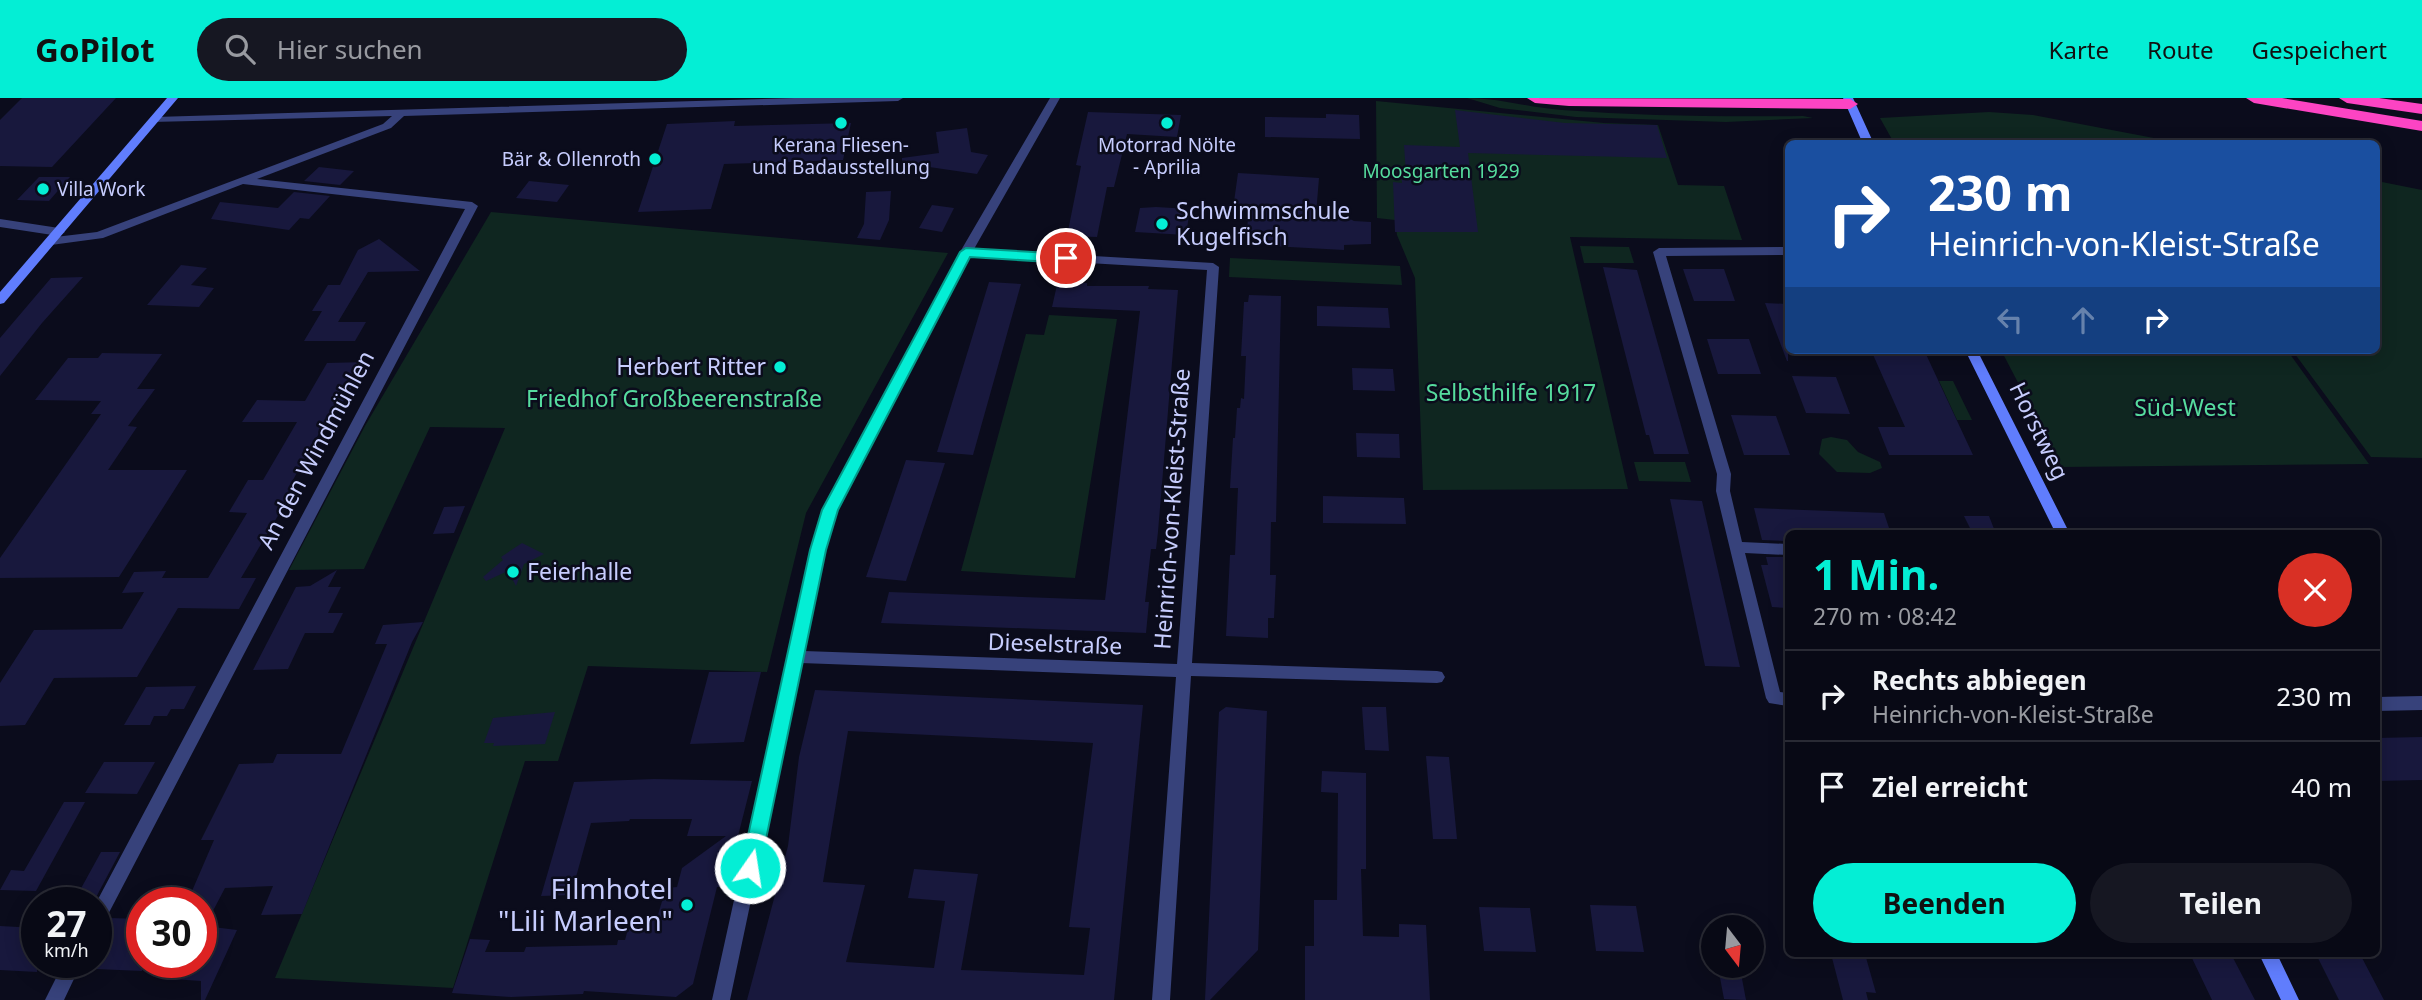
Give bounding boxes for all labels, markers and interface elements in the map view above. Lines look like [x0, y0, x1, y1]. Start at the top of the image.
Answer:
search box [197, 18, 687, 81]
text: GoPilot [35, 27, 155, 72]
icon: search [221, 30, 259, 68]
text: Hier suchen [277, 31, 423, 67]
text: Karte [2049, 33, 2109, 66]
text: Route [2147, 33, 2214, 66]
text: Gespeichert [2252, 33, 2387, 66]
marker: Kerana Fliesen- und Badausstellung [833, 115, 849, 131]
marker: Motorrad Nölte - Aprilia [1159, 115, 1175, 131]
place label: Kerana Fliesen- und Badausstellung [752, 132, 930, 180]
place label: Motorrad Nölte - Aprilia [1098, 132, 1236, 180]
place label: Bär & Ollenroth [502, 146, 641, 172]
marker: Bär & Ollenroth [647, 151, 663, 167]
park label: Moosgarten 1929 [1362, 158, 1520, 184]
text: 230 m [1928, 159, 2073, 225]
icon: right [1813, 168, 1904, 259]
place label: Villa Work [57, 176, 145, 202]
marker: Villa Work [35, 181, 51, 197]
place label: Schwimmschule Kugelfisch [1176, 194, 1350, 252]
marker: Schwimmschule Kugelfisch [1154, 216, 1170, 232]
text: Heinrich-von-Kleist-Straße [1928, 222, 2320, 265]
pin [1036, 228, 1096, 288]
icon: arrive [1047, 239, 1085, 277]
icon: left [1991, 301, 2029, 339]
icon: ahead [2064, 301, 2102, 339]
icon: right [2137, 301, 2175, 339]
street label: An den Windmühlen [249, 344, 381, 555]
place label: Herbert Ritter [616, 350, 766, 382]
marker: Herbert Ritter [772, 359, 788, 375]
street label: Heinrich-von-Kleist-Straße [1145, 367, 1197, 651]
park label: Selbsthilfe 1917 [1426, 376, 1596, 408]
street label: Horstweg [2003, 376, 2077, 485]
park label: Friedhof Großbeerenstraße [526, 382, 822, 414]
park label: Süd-West [2134, 391, 2236, 423]
text: 1 Min. [1813, 545, 1939, 602]
button: close [2278, 553, 2352, 627]
place label: Feierhalle [527, 555, 632, 587]
marker: Feierhalle [505, 564, 521, 580]
text: 270 m · 08:42 [1813, 600, 1957, 632]
street label: Dieselstraße [987, 625, 1123, 661]
text: Rechts abbiegen [1872, 662, 2087, 698]
icon: right [1813, 677, 1851, 715]
text: 230 m [2276, 678, 2352, 714]
text: Heinrich-von-Kleist-Straße [1872, 698, 2154, 730]
icon: arrive [1813, 768, 1851, 806]
text: Ziel erreicht [1872, 769, 2028, 805]
text: 40 m [2291, 769, 2352, 805]
position arrow [713, 831, 787, 905]
button: Beenden [1813, 863, 2076, 943]
button: Teilen [2090, 863, 2352, 943]
place label: Filmhotel "Lili Marleen" [498, 869, 673, 939]
speed limit sign: 30 [126, 887, 217, 978]
marker: Filmhotel "Lili Marleen" [679, 897, 695, 913]
text: 27 [46, 900, 87, 947]
north arrow [1701, 915, 1764, 978]
map controls [1701, 915, 1764, 978]
text: km/h [44, 938, 89, 962]

